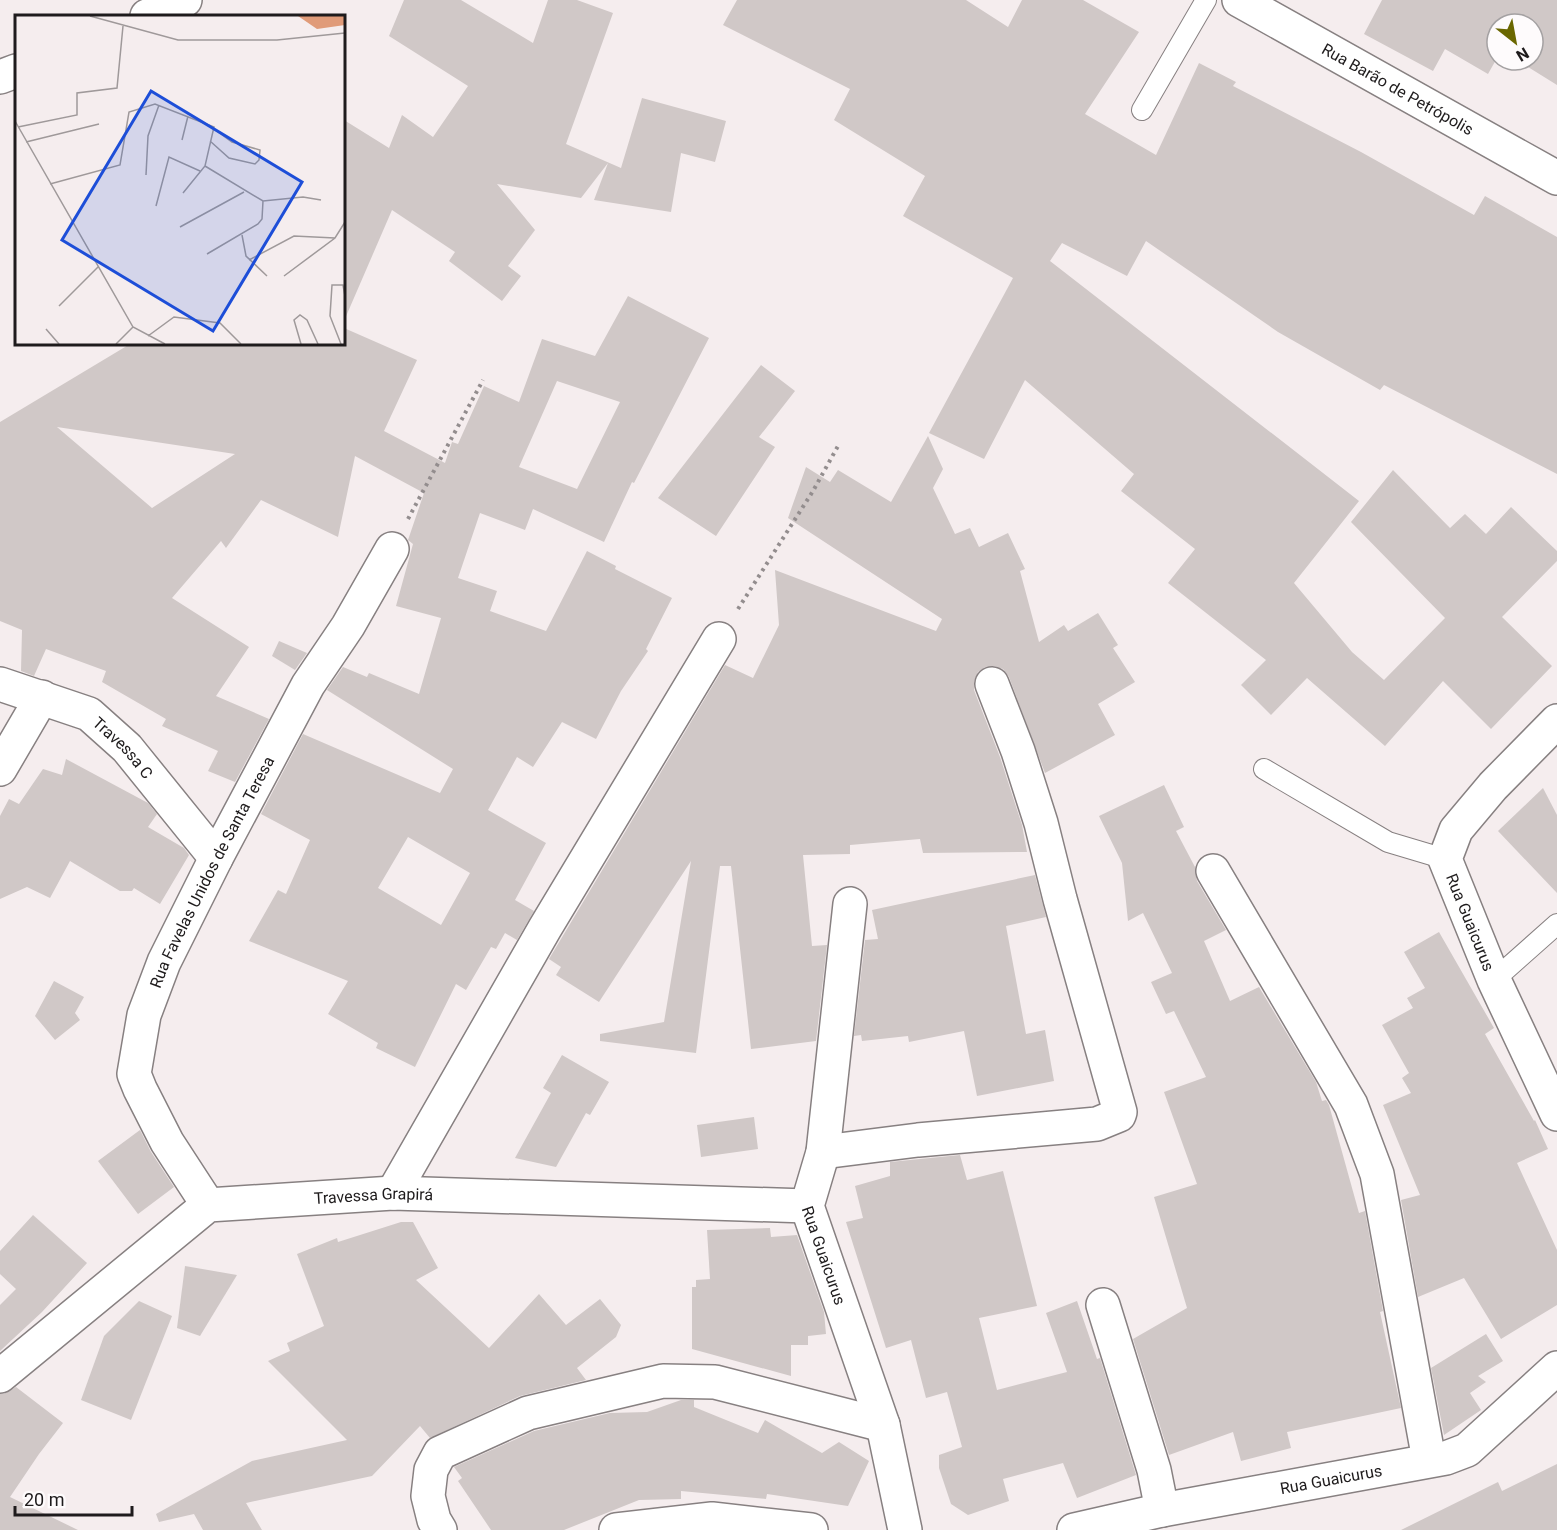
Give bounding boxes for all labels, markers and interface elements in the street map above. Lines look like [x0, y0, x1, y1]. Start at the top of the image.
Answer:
north arrow [1485, 12, 1545, 72]
inset map [15, 15, 345, 345]
street label: Rua Barão de Petrópolis [1318, 39, 1477, 139]
text: N [1513, 43, 1532, 65]
street label: Travessa C [89, 713, 157, 783]
street label: Rua Favelas Unidos de Santa Teresa [146, 753, 278, 991]
street label: Rua Guaicurus [1442, 871, 1498, 974]
street label: Travessa Grapirá [313, 1184, 433, 1208]
street label: Rua Guaicurus [798, 1204, 850, 1307]
street label: Rua Guaicurus [1278, 1461, 1384, 1498]
scale bar [15, 1479, 132, 1517]
text: 20 m [24, 1489, 64, 1510]

